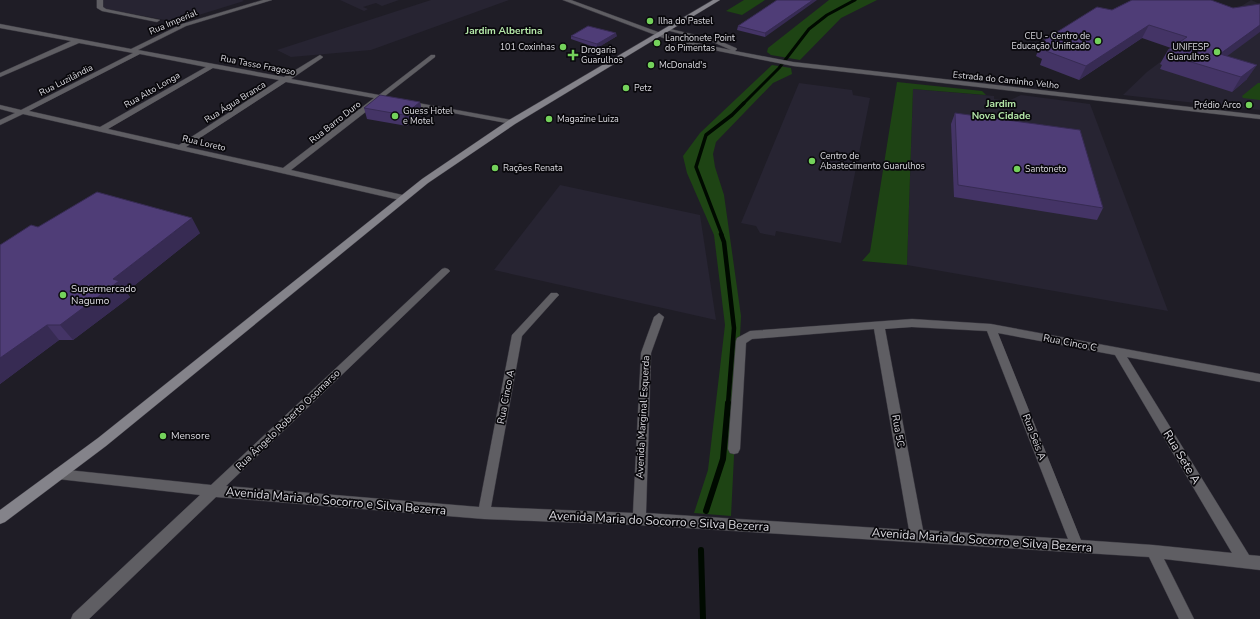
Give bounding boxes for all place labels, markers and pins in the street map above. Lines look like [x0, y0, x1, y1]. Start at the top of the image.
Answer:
place label: Ilha do Pastel [658, 15, 713, 27]
marker: Ilha do Pastel [645, 16, 655, 26]
place label: CEU - Centro de Educação Unificado [1011, 30, 1090, 52]
place label: Lanchonete Point do Pimentas [665, 32, 736, 54]
marker: CEU - Centro de Educação Unificado [1093, 36, 1103, 46]
marker: Lanchonete Point do Pimentas [652, 38, 662, 48]
place label: 101 Coxinhas [500, 41, 555, 53]
place label: UNIFESP Guarulhos [1167, 41, 1209, 63]
marker: 101 Coxinhas [558, 42, 568, 52]
place label: Drogaria Guarulhos [581, 44, 623, 66]
marker: UNIFESP Guarulhos [1212, 47, 1222, 57]
marker: Drogaria Guarulhos [568, 50, 578, 60]
place label: McDonald's [659, 59, 707, 71]
marker: McDonald's [646, 60, 656, 70]
place label: Petz [634, 82, 652, 94]
marker: Petz [621, 83, 631, 93]
place label: Prédio Arco [1194, 99, 1241, 111]
marker: Prédio Arco [1244, 100, 1254, 110]
place label: Guess Hotel e Motel [403, 105, 453, 127]
marker: Guess Hotel e Motel [390, 111, 400, 121]
place label: Magazine Luiza [557, 113, 619, 125]
marker: Magazine Luiza [544, 114, 554, 124]
place label: Centro de Abastecimento Guarulhos [820, 150, 925, 172]
marker: Centro de Abastecimento Guarulhos [807, 156, 817, 166]
place label: Rações Renata [503, 162, 563, 174]
marker: Rações Renata [490, 163, 500, 173]
place label: Santoneto [1025, 163, 1067, 175]
marker: Santoneto [1012, 164, 1022, 174]
place label: Supermercado Nagumo [71, 282, 137, 308]
marker: Supermercado Nagumo [58, 290, 68, 300]
place label: Mensore [171, 429, 210, 443]
marker: Mensore [158, 431, 168, 441]

